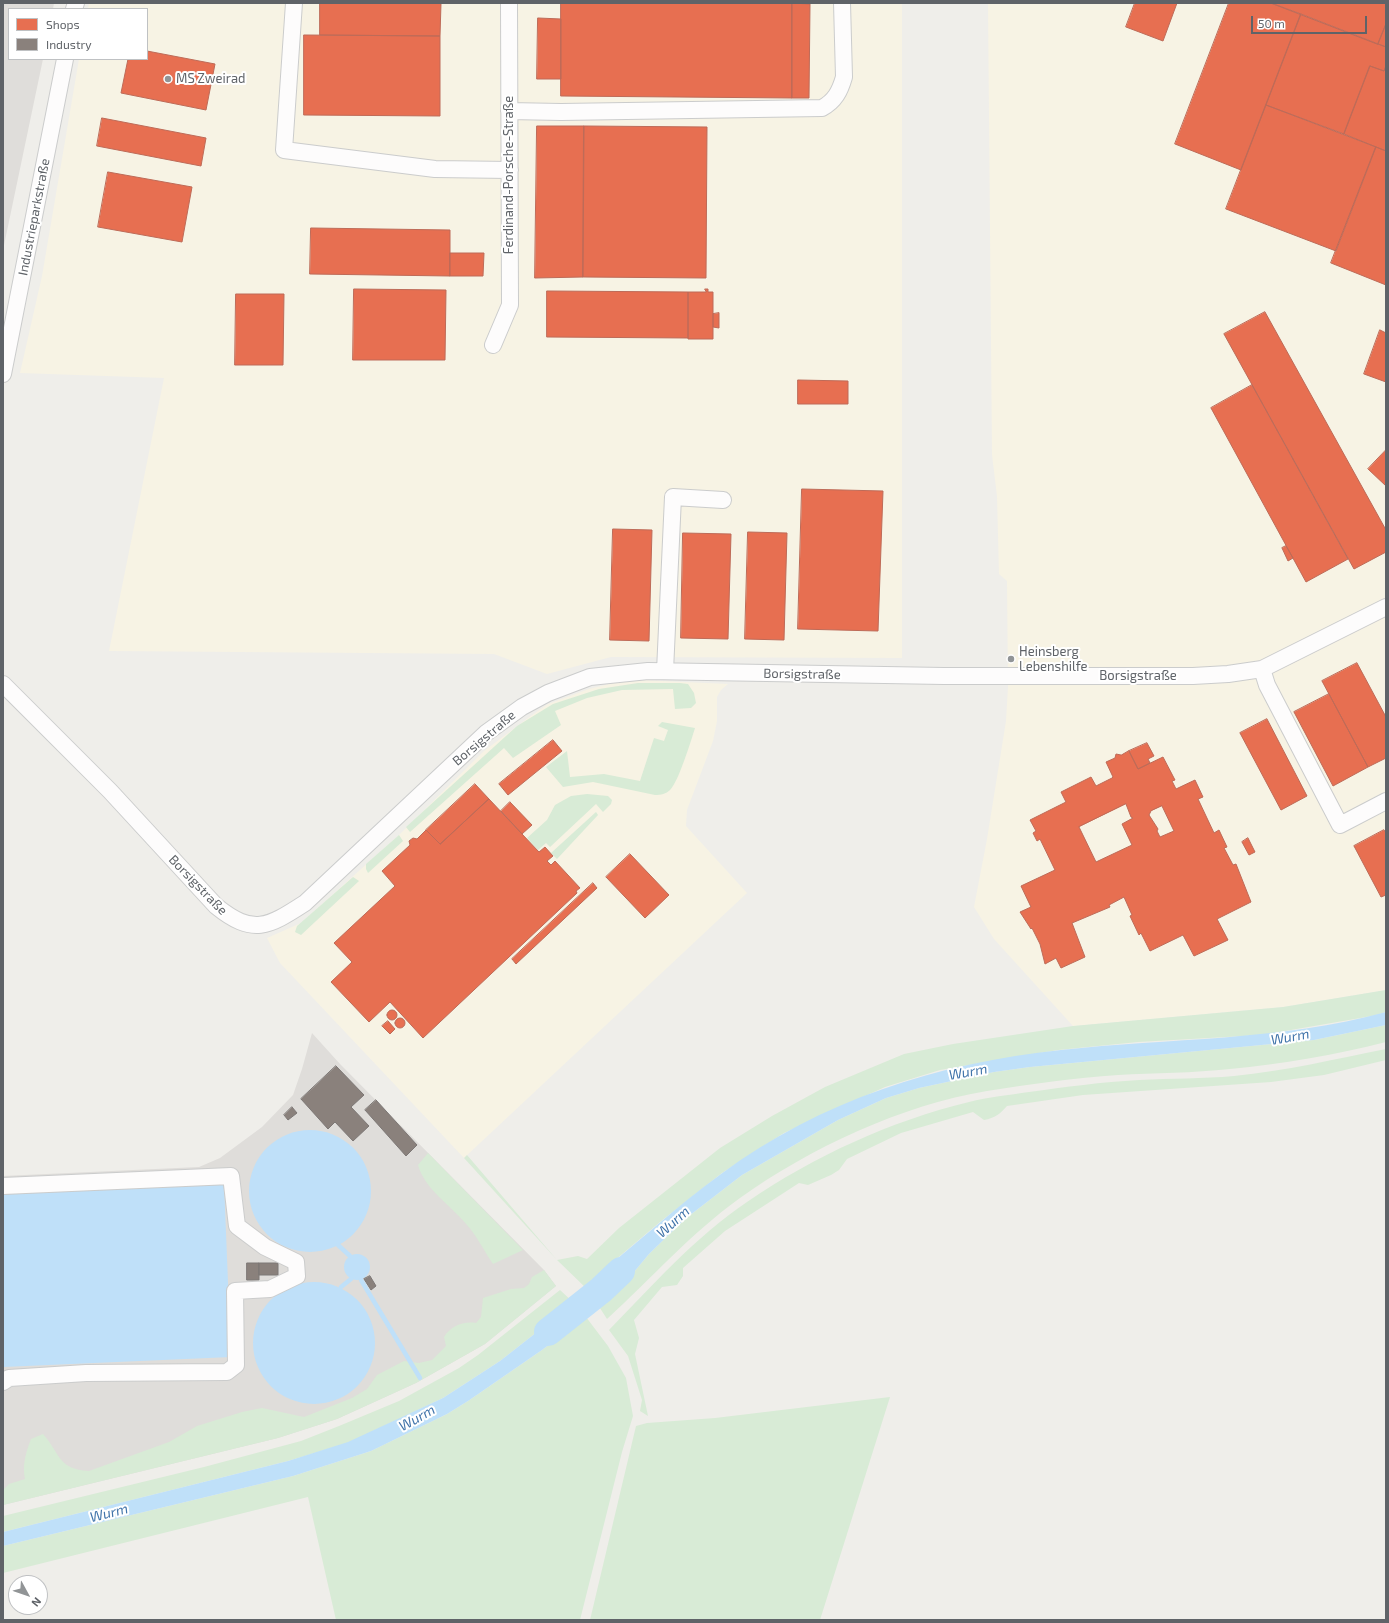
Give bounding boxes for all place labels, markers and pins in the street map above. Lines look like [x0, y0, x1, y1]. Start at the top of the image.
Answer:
place label: MS Zweirad [176, 71, 246, 87]
marker: MS Zweirad [163, 74, 173, 84]
place label: Heinsberg Lebenshilfe [1019, 644, 1088, 675]
marker: Heinsberg Lebenshilfe [1006, 654, 1016, 664]

